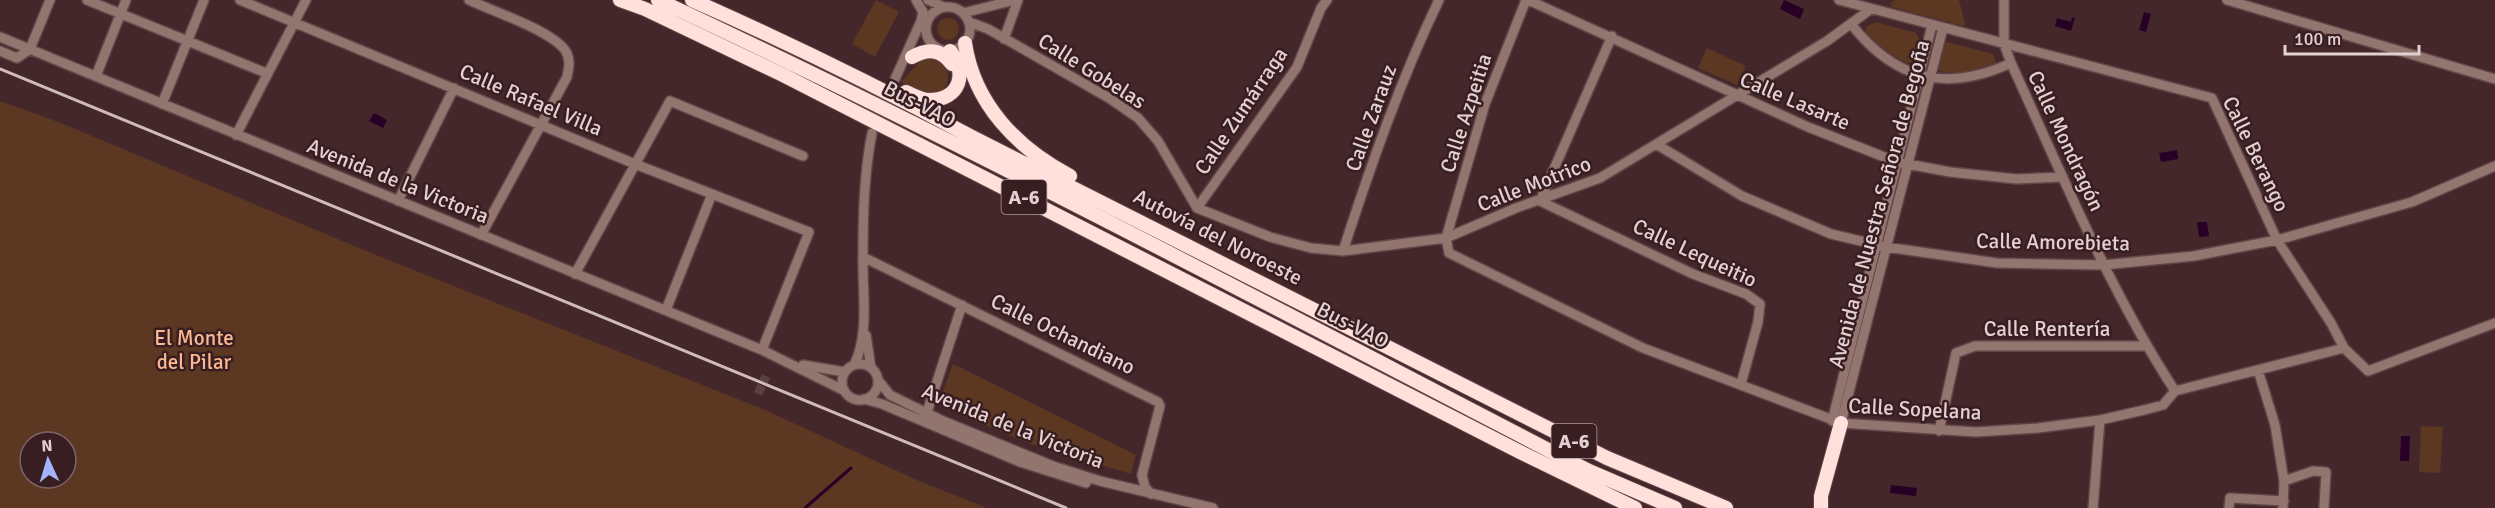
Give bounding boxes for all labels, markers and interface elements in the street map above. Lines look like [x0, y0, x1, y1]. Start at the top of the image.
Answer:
scale bar [2285, 18, 2418, 56]
street label: Calle Gobelas [1033, 28, 1151, 114]
text: 100 m [2294, 28, 2341, 50]
street label: Avenida de Nuestra Señora de Begoña [1823, 37, 1935, 371]
street label: Calle Zumárraga [1189, 42, 1293, 180]
street label: Calle Azpeitia [1435, 50, 1497, 176]
street label: Calle Rafael Villa [456, 58, 606, 142]
street label: Calle Zarauz [1340, 61, 1402, 175]
street label: Calle Lasarte [1736, 66, 1854, 136]
street label: Calle Mondragón [2022, 66, 2110, 216]
street label: Bus-VAO [880, 75, 960, 133]
street label: Calle Berango [2217, 92, 2295, 216]
street label: Avenida de la Victoria [303, 133, 493, 229]
street label: Calle Motrico [1473, 150, 1595, 218]
road number: A-6 [1002, 180, 1046, 214]
street label: Autovía del Noroeste [1129, 183, 1307, 291]
street label: Calle Lequeitio [1629, 213, 1761, 293]
street label: Calle Amorebieta [1976, 228, 2130, 256]
street label: Calle Ochandiano [987, 288, 1139, 380]
street label: Bus-VAO [1313, 296, 1393, 354]
street label: Calle Rentería [1984, 316, 2110, 342]
park label: El Monte del Pilar [154, 325, 234, 375]
street label: Avenida de la Victoria [918, 378, 1108, 474]
street label: Calle Sopelana [1848, 393, 1982, 425]
road number: A-6 [1552, 424, 1596, 458]
north arrow [18, 430, 78, 490]
text: N [41, 436, 53, 456]

